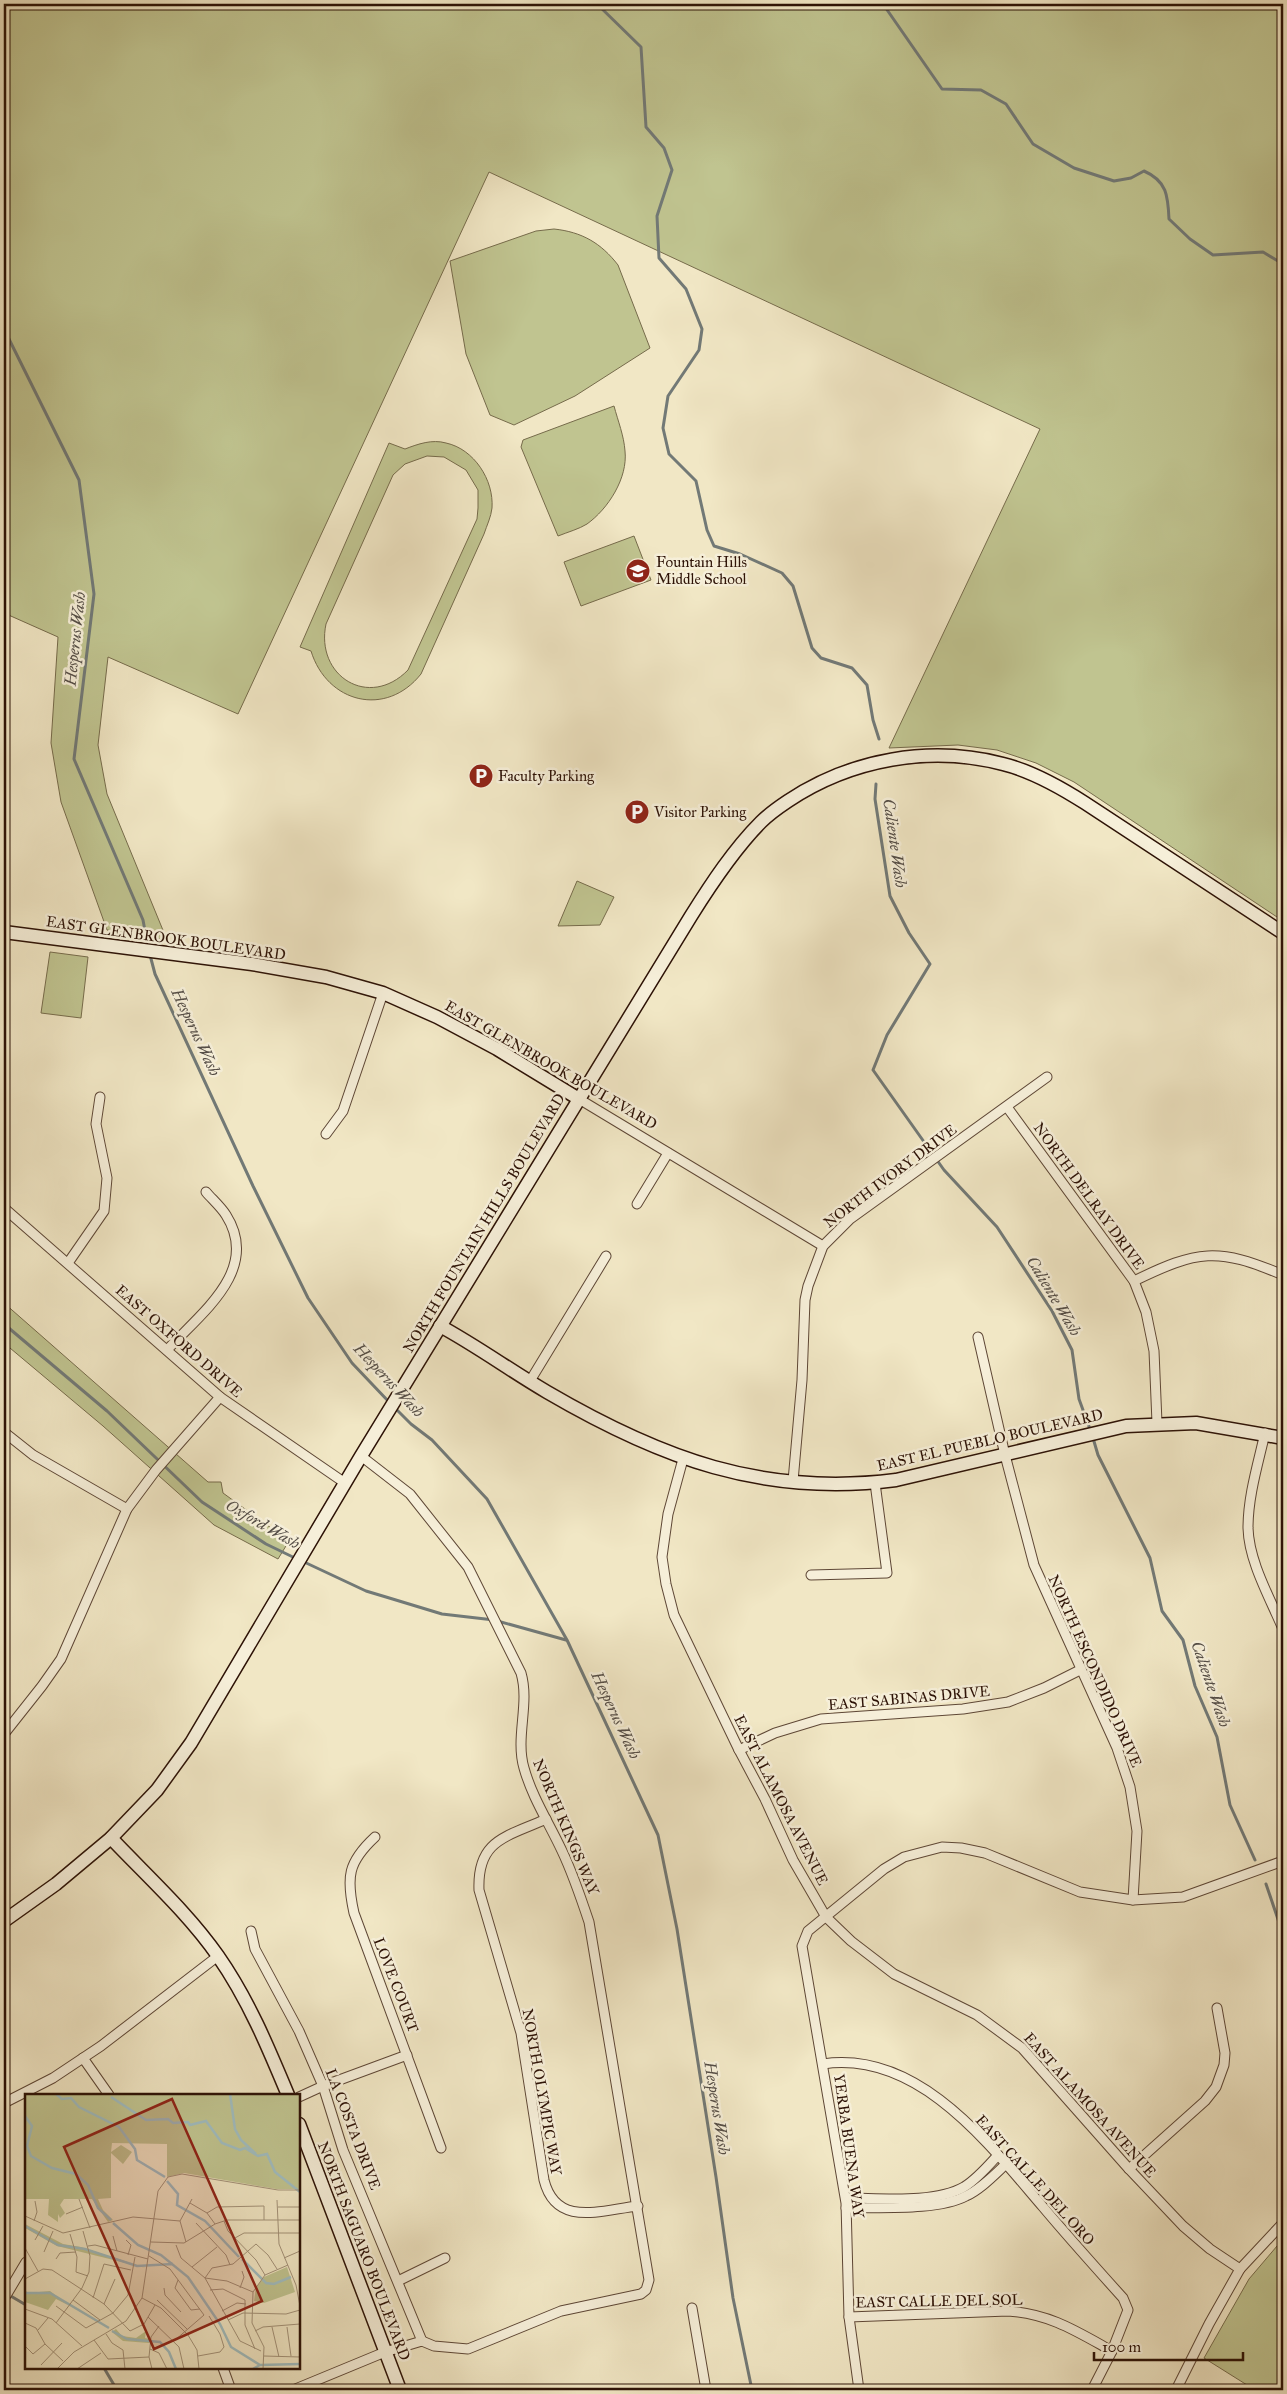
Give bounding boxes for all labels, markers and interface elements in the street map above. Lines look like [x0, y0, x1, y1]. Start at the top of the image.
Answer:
place label: Fountain Hills Middle School [656, 553, 748, 588]
school or university icon: Fountain Hills Middle School [625, 558, 651, 584]
water label: Hesperus Wash [61, 591, 90, 688]
parking icon: Faculty Parking [468, 763, 494, 789]
place label: Faculty Parking [498, 767, 595, 785]
water label: Caliente Wash [879, 797, 911, 889]
parking icon: Visitor Parking [624, 799, 650, 825]
place label: Visitor Parking [653, 803, 747, 821]
street label: EAST GLENBROOK BOULEVARD [45, 912, 287, 964]
water label: Hesperus Wash [166, 984, 225, 1079]
street label: EAST GLENBROOK BOULEVARD [442, 997, 660, 1133]
street label: NORTH FOUNTAIN HILLS BOULEVARD [399, 1090, 569, 1356]
street label: NORTH DELRAY DRIVE [1030, 1119, 1148, 1273]
street label: NORTH IVORY DRIVE [820, 1120, 960, 1232]
water label: Caliente Wash [1023, 1253, 1085, 1339]
street label: EAST OXFORD DRIVE [112, 1281, 246, 1401]
water label: Hesperus Wash [348, 1338, 428, 1422]
street label: EAST EL PUEBLO BOULEVARD [875, 1405, 1105, 1475]
water label: Oxford Wash [223, 1495, 304, 1553]
street label: NORTH ESCONDIDO DRIVE [1044, 1572, 1146, 1770]
water label: Caliente Wash [1187, 1639, 1235, 1730]
water label: Hesperus Wash [586, 1667, 645, 1762]
street label: EAST SABINAS DRIVE [827, 1682, 991, 1714]
street label: EAST ALAMOSA AVENUE [730, 1712, 832, 1888]
street label: NORTH KINGS WAY [529, 1756, 603, 1898]
street label: LOVE COURT [370, 1935, 422, 2035]
street label: NORTH OLYMPIC WAY [518, 2007, 566, 2177]
street label: EAST ALAMOSA AVENUE [1020, 2029, 1160, 2181]
water label: Hesperus Wash [699, 2059, 734, 2156]
street label: LA COSTA DRIVE [322, 2066, 384, 2192]
street label: YERBA BUENA WAY [830, 2073, 868, 2220]
inset map [25, 2094, 300, 2369]
street label: EAST CALLE DEL ORO [972, 2111, 1098, 2249]
street label: NORTH SAGUARO BOULEVARD [314, 2139, 414, 2363]
street label: EAST CALLE DEL SOL [855, 2291, 1023, 2311]
scale bar [1094, 2329, 1243, 2361]
text: 100 m [1102, 2338, 1142, 2356]

